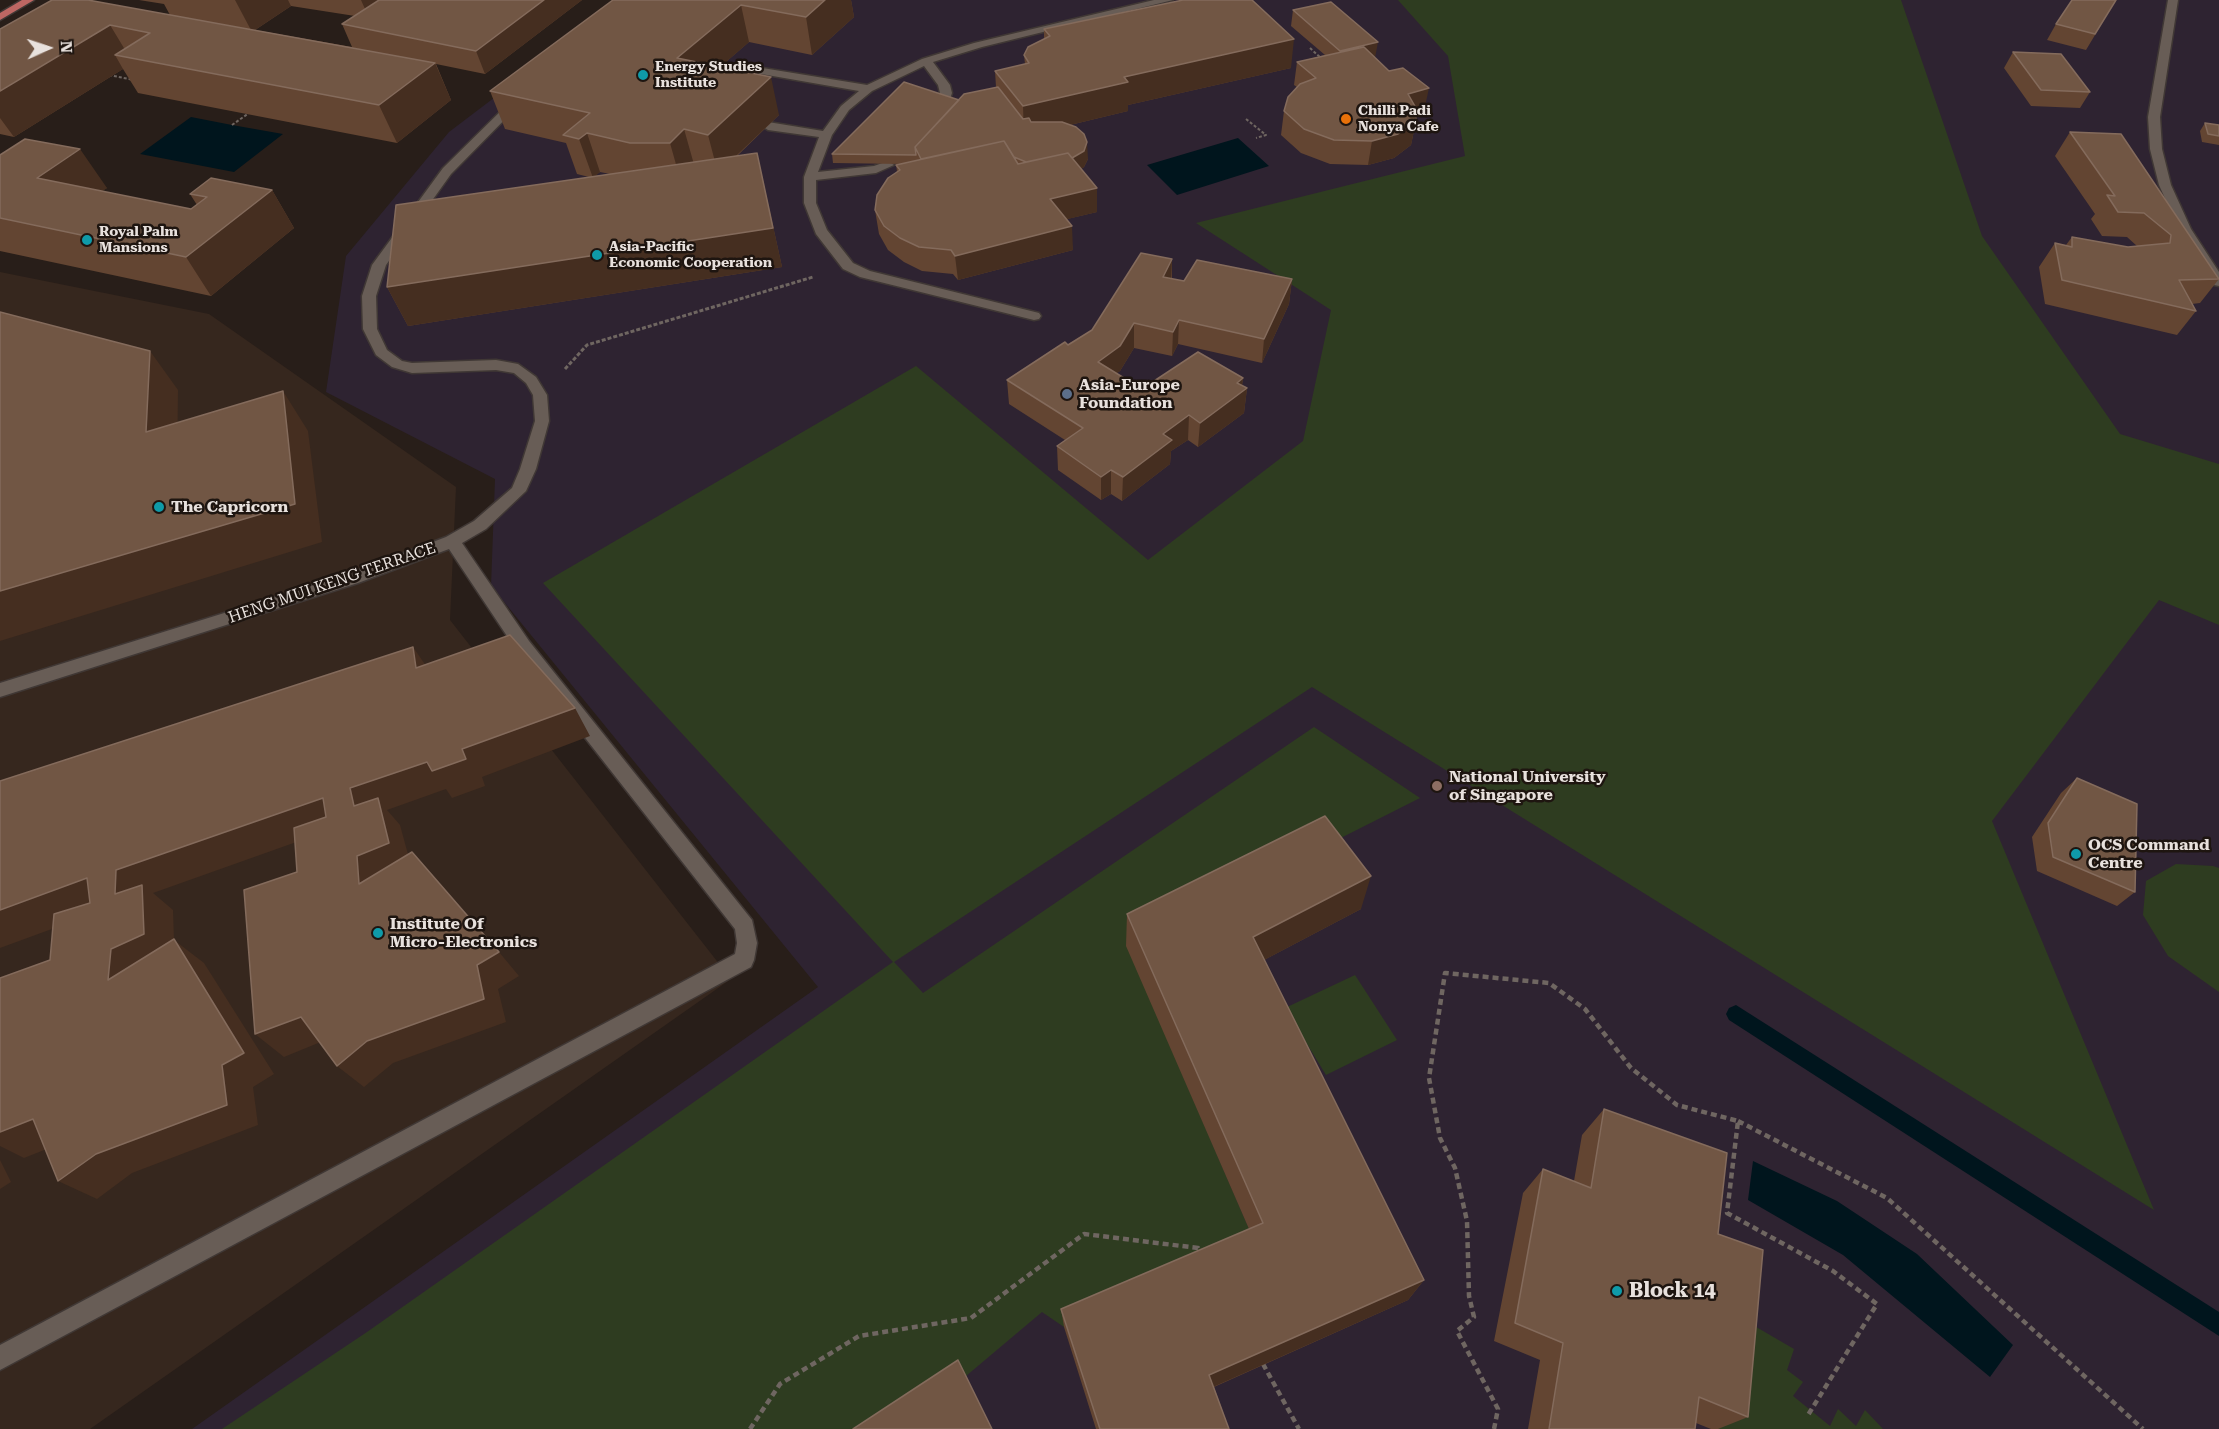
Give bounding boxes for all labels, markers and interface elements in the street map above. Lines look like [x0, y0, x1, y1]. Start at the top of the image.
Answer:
north arrow [18, 18, 78, 78]
text: N [57, 40, 76, 54]
place label: Energy Studies Institute [655, 59, 762, 92]
marker: Energy Studies Institute [636, 68, 650, 82]
place label: Chilli Padi Nonya Cafe [1358, 103, 1439, 136]
marker: Chilli Padi Nonya Cafe [1339, 112, 1353, 126]
place label: Royal Palm Mansions [99, 224, 178, 256]
marker: Royal Palm Mansions [80, 233, 94, 247]
place label: Asia-Pacific Economic Cooperation [609, 239, 772, 272]
marker: Asia-Pacific Economic Cooperation [590, 248, 604, 262]
place label: Asia-Europe Foundation [1079, 375, 1180, 413]
marker: Asia-Europe Foundation [1060, 387, 1074, 401]
place label: The Capricorn [171, 497, 288, 517]
marker: The Capricorn [152, 500, 166, 514]
street label: HENG MUI KENG TERRACE [226, 538, 438, 628]
place label: National University of Singapore [1449, 767, 1606, 805]
marker: National University of Singapore [1430, 779, 1444, 793]
place label: OCS Command Centre [2088, 835, 2210, 873]
marker: OCS Command Centre [2069, 847, 2083, 861]
place label: Institute Of Micro-Electronics [390, 914, 537, 952]
marker: Institute Of Micro-Electronics [371, 926, 385, 940]
place label: Block 14 [1629, 1279, 1716, 1303]
marker: Block 14 [1610, 1284, 1624, 1298]

